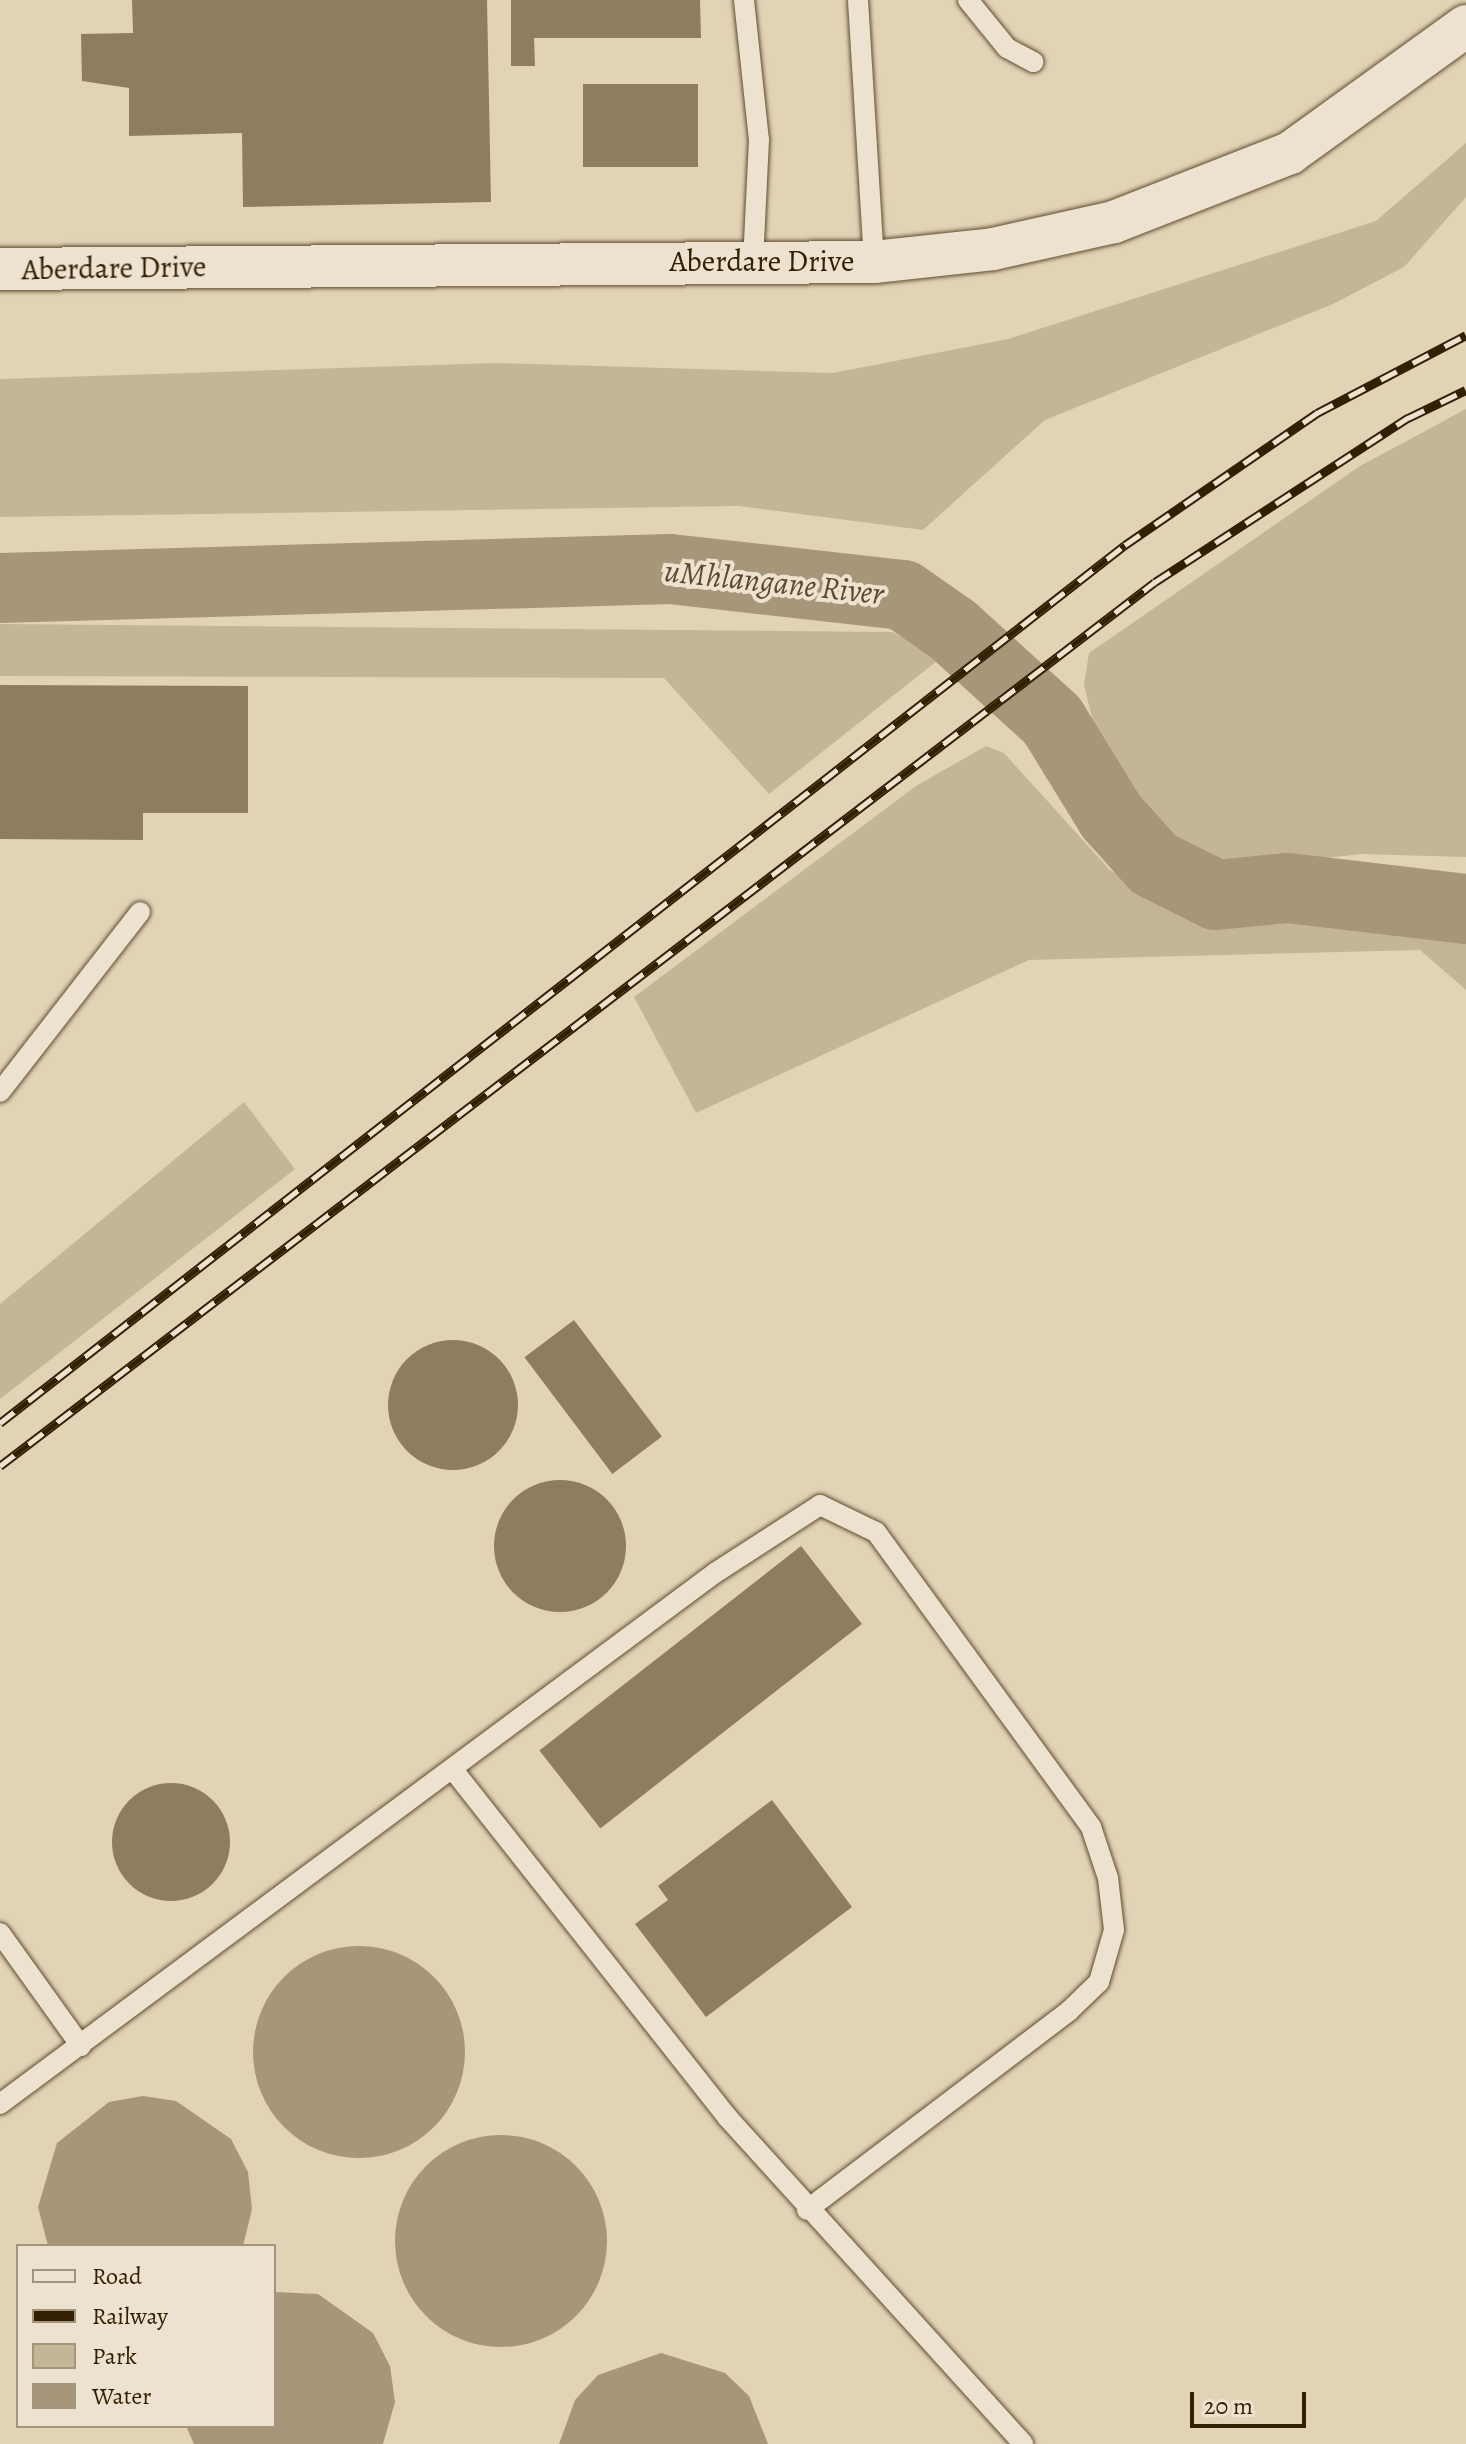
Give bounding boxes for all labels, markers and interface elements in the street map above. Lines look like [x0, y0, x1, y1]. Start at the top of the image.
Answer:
street label: Aberdare Drive [670, 243, 854, 279]
street label: Aberdare Drive [21, 248, 207, 288]
water label: uMhlangane River [663, 551, 885, 613]
legend [16, 2244, 276, 2428]
text: Road [92, 2260, 142, 2292]
text: Railway [92, 2300, 168, 2332]
text: Park [92, 2340, 137, 2372]
scale bar [1194, 2376, 1310, 2426]
text: Water [92, 2380, 152, 2412]
text: 20 m [1204, 2390, 1253, 2422]

